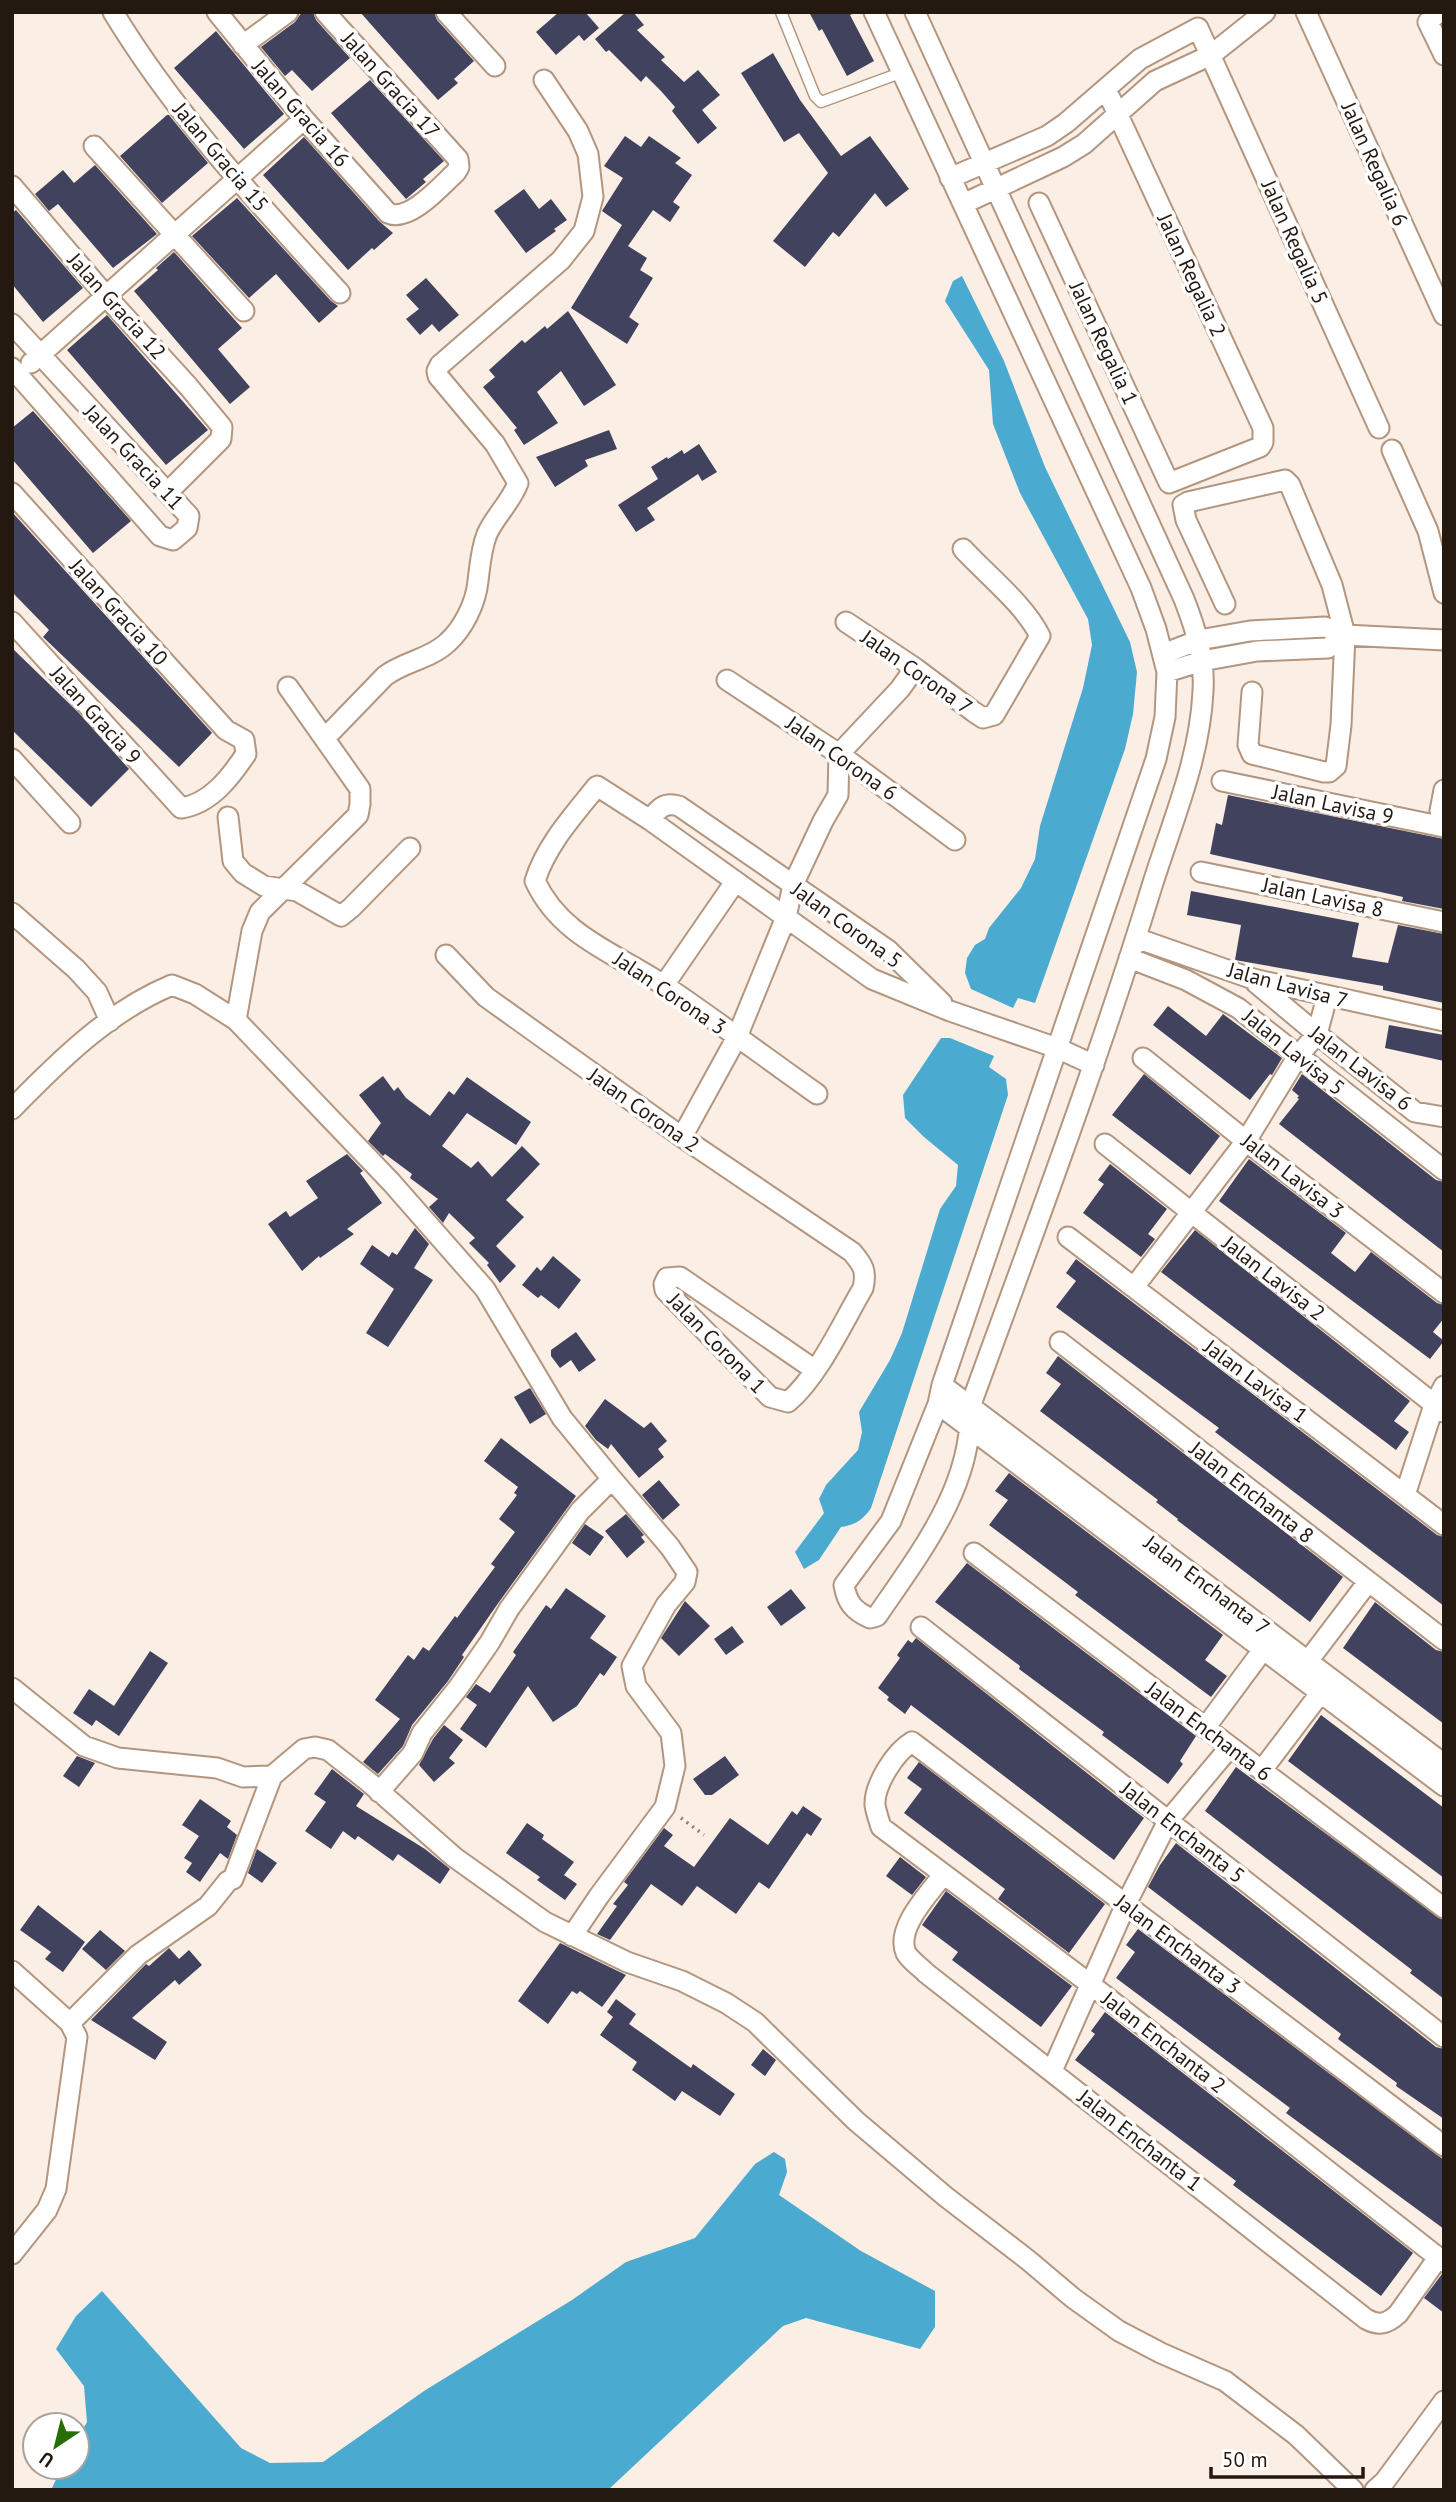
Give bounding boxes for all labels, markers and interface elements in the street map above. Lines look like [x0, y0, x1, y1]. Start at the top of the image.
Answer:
street label: Jalan Gracia 17 [335, 25, 446, 144]
street label: Jalan Gracia 16 [246, 53, 355, 173]
street label: Jalan Gracia 15 [167, 96, 275, 217]
street label: Jalan Regalia 6 [1335, 97, 1414, 230]
street label: Jalan Regalia 5 [1255, 175, 1334, 308]
street label: Jalan Regalia 2 [1151, 208, 1232, 341]
street label: Jalan Gracia 12 [61, 246, 172, 365]
street label: Jalan Regalia 1 [1063, 276, 1144, 409]
street label: Jalan Gracia 11 [78, 398, 190, 515]
street label: Jalan Gracia 10 [63, 552, 174, 671]
street label: Jalan Corona 7 [855, 623, 978, 720]
street label: Jalan Gracia 9 [44, 659, 147, 770]
street label: Jalan Corona 6 [780, 709, 903, 806]
street label: Jalan Lavisa 9 [1269, 778, 1396, 830]
street label: Jalan Lavisa 8 [1259, 871, 1386, 923]
street label: Jalan Corona 5 [786, 875, 908, 974]
street label: Jalan Corona 3 [608, 945, 731, 1041]
street label: Jalan Lavisa 7 [1224, 956, 1351, 1014]
street label: Jalan Lavisa 5 [1237, 1002, 1350, 1101]
street label: Jalan Lavisa 6 [1303, 1019, 1418, 1117]
street label: Jalan Corona 2 [582, 1061, 705, 1158]
street label: Jalan Lavisa 3 [1235, 1127, 1350, 1225]
street label: Jalan Lavisa 2 [1216, 1229, 1331, 1327]
street label: Jalan Corona 1 [661, 1286, 772, 1399]
street label: Jalan Lavisa 1 [1198, 1333, 1313, 1429]
street label: Jalan Enchanta 8 [1184, 1434, 1320, 1549]
street label: Jalan Enchanta 7 [1138, 1528, 1275, 1641]
street label: Jalan Enchanta 6 [1140, 1674, 1277, 1787]
street label: Jalan Enchanta 5 [1115, 1774, 1251, 1889]
street label: Jalan Enchanta 3 [1109, 1887, 1246, 2000]
street label: Jalan Enchanta 2 [1096, 1984, 1232, 2099]
street label: Jalan Enchanta 1 [1072, 2082, 1208, 2197]
north arrow [21, 2411, 91, 2481]
scale bar [1211, 2436, 1363, 2480]
text: 50 m [1222, 2446, 1268, 2473]
text: U [34, 2447, 58, 2473]

